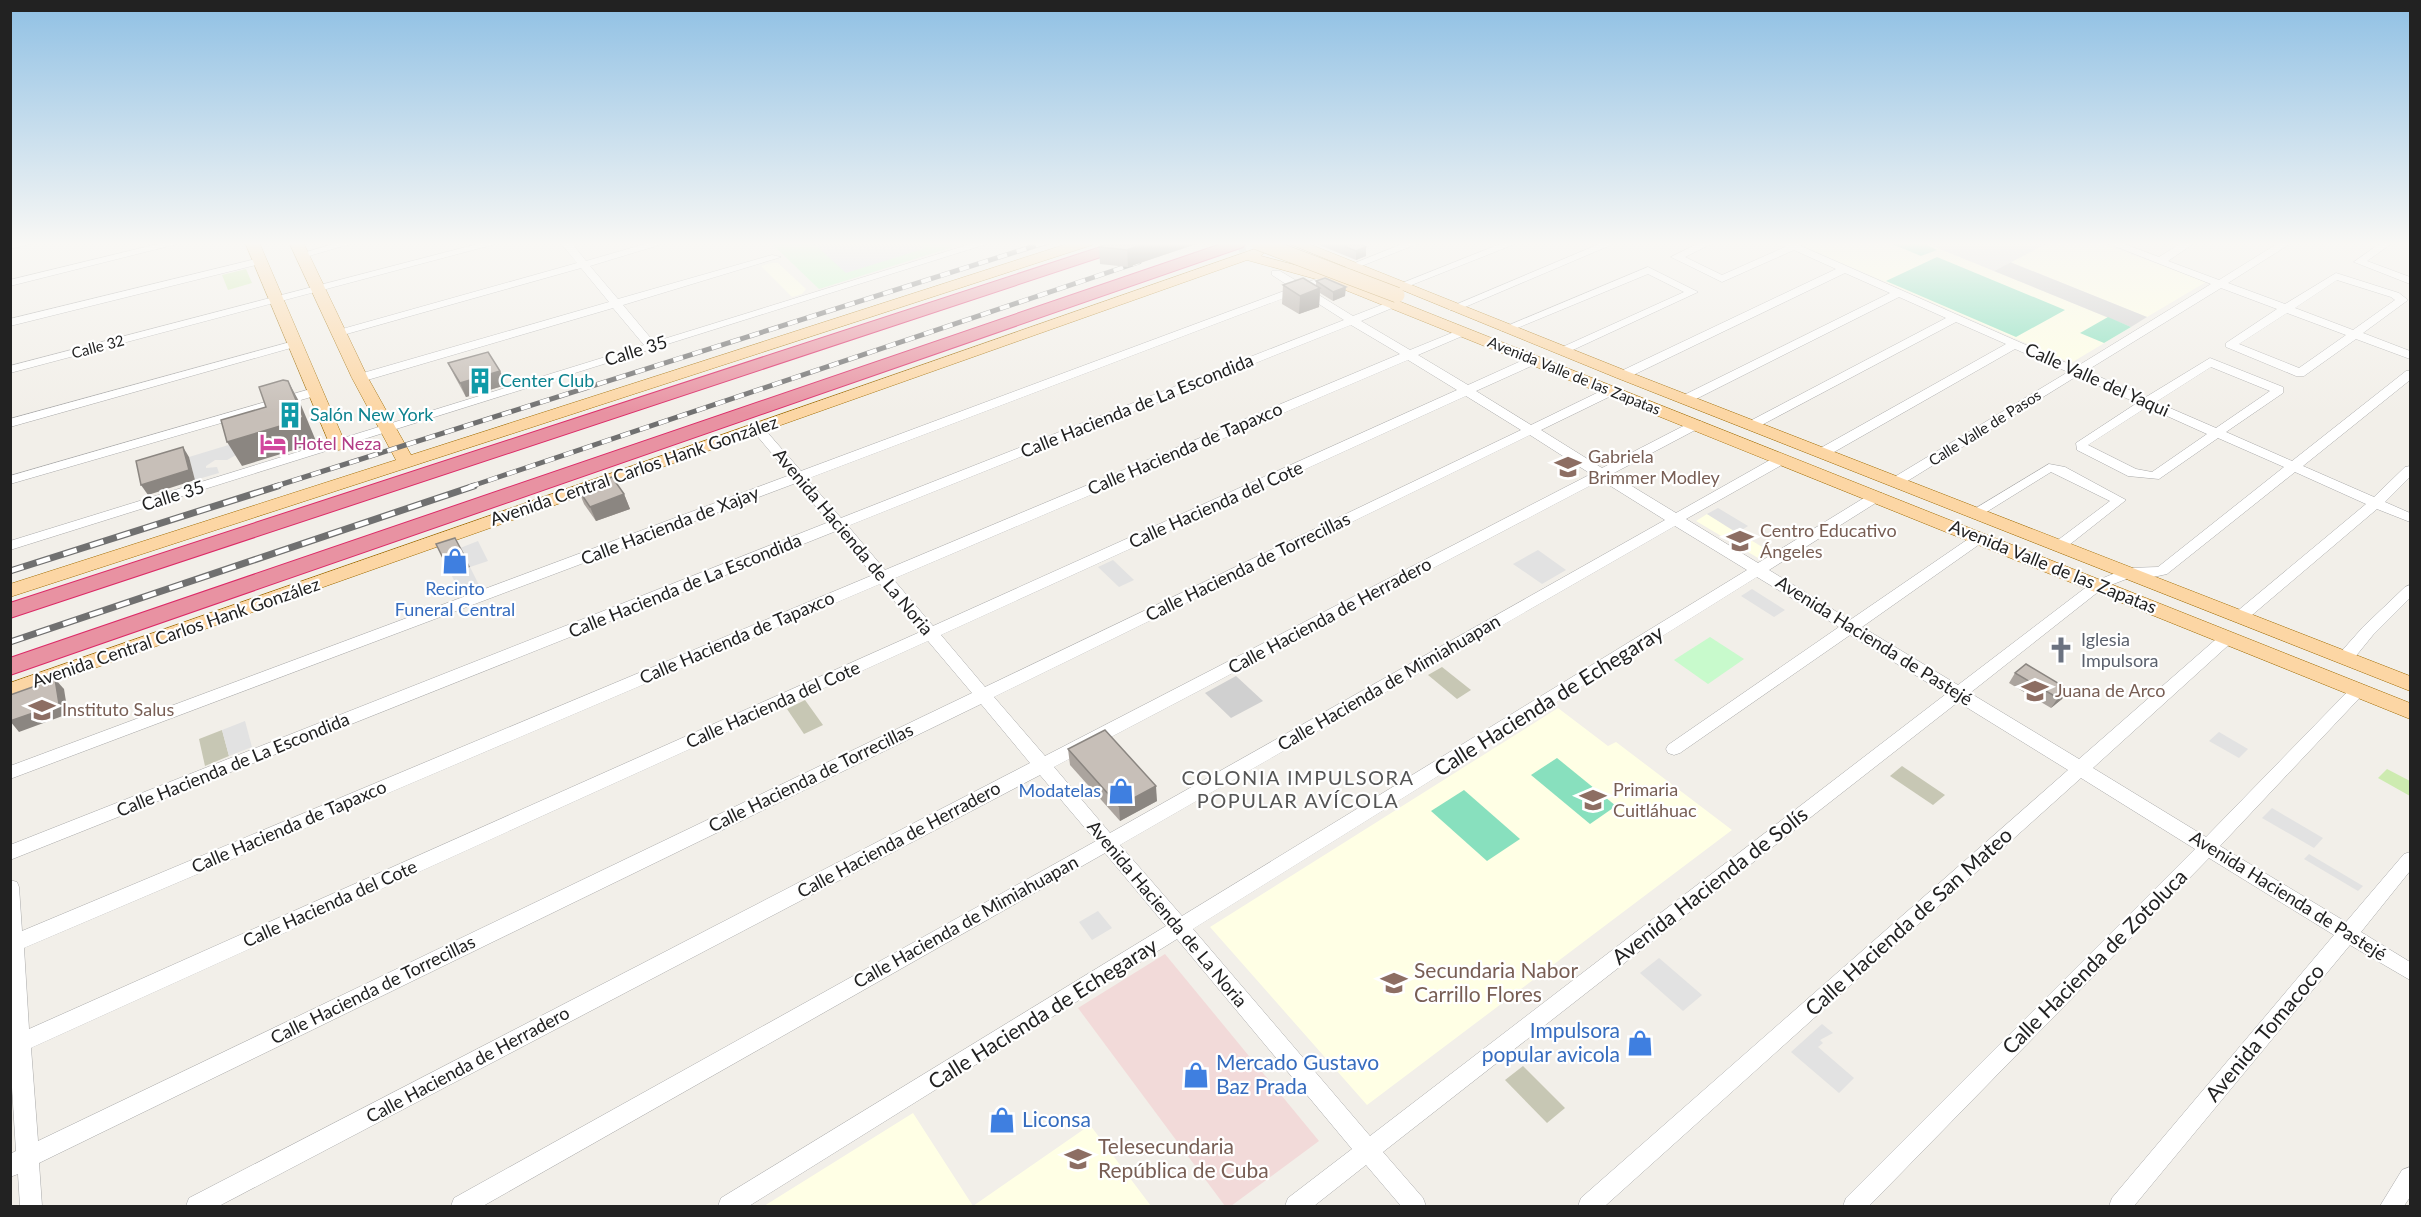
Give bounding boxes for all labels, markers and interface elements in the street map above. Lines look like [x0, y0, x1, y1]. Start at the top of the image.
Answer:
street label: Calle 32 [69, 330, 126, 362]
street label: Calle 35 [602, 330, 670, 370]
street label: Avenida Valle de las Zapatas [1485, 332, 1663, 418]
street label: Calle Valle del Yaqui [2022, 337, 2173, 421]
street label: Calle Hacienda de La Escondida [1017, 348, 1256, 462]
building icon: Center Club [465, 366, 495, 396]
place label: Center Club [500, 369, 594, 391]
street label: Calle Valle de Pasos [1925, 385, 2044, 469]
street label: Calle Hacienda de Tapaxco [1084, 397, 1285, 499]
building icon: Salón New York [275, 400, 305, 430]
place label: Salón New York [310, 403, 434, 425]
street label: Avenida Central Carlos Hank González [487, 410, 780, 530]
hotel icon: Hotel Neza [258, 429, 288, 459]
place label: Hotel Neza [293, 432, 381, 454]
street label: Avenida Hacienda de La Noria [769, 444, 938, 639]
place label: Gabriela Brimmer Modley [1588, 445, 1720, 488]
school or university icon: Gabriela Brimmer Modley [1553, 452, 1583, 482]
street label: Calle Hacienda del Cote [1125, 456, 1306, 552]
street label: Calle 35 [139, 475, 207, 515]
street label: Calle Hacienda de Xajay [577, 481, 763, 569]
street label: Calle Hacienda de Torrecillas [1142, 507, 1354, 625]
street label: Avenida Valle de las Zapatas [1947, 514, 2160, 618]
place label: Centro Educativo Ángeles [1760, 519, 1897, 562]
school or university icon: Centro Educativo Ángeles [1725, 526, 1755, 556]
street label: Calle Hacienda de La Escondida [565, 528, 804, 642]
shop icon: Recinto Funeral Central [440, 546, 470, 576]
street label: Calle Hacienda de Herradero [1224, 552, 1435, 678]
street label: Avenida Hacienda de Pastejé [1772, 570, 1977, 710]
street label: Avenida Central Carlos Hank González [29, 572, 322, 692]
place label: Recinto Funeral Central [395, 577, 515, 620]
street label: Calle Hacienda de Tapaxco [636, 586, 837, 688]
street label: Calle Hacienda de Mimiahuapan [1273, 609, 1504, 755]
street label: Calle Hacienda de Echegaray [1429, 619, 1667, 781]
place label: Iglesia Impulsora [2081, 628, 2158, 671]
church icon: Iglesia Impulsora [2046, 635, 2076, 665]
street label: Calle Hacienda del Cote [682, 656, 863, 752]
school or university icon: Juana de Arco [2020, 676, 2050, 706]
place label: Juana de Arco [2055, 679, 2166, 701]
school or university icon: Instituto Salus [27, 695, 57, 725]
place label: Instituto Salus [62, 698, 174, 720]
street label: Calle Hacienda de La Escondida [113, 707, 352, 821]
street label: Calle Hacienda de Torrecillas [705, 718, 917, 836]
district label: COLONIA IMPULSORA POPULAR AVÍCOLA [1181, 765, 1415, 812]
street label: Calle Hacienda de Tapaxco [188, 775, 389, 877]
street label: Calle Hacienda de Herradero [793, 776, 1004, 902]
shop icon: Modatelas [1106, 776, 1136, 806]
place label: Primaria Cuitláhuac [1613, 778, 1697, 821]
place label: Modatelas [1019, 779, 1101, 801]
school or university icon: Primaria Cuitláhuac [1578, 785, 1608, 815]
street label: Avenida Hacienda de Solís [1606, 801, 1812, 969]
street label: Avenida Hacienda de La Noria [1083, 816, 1252, 1011]
street label: Calle Hacienda de San Mateo [1800, 821, 2017, 1020]
street label: Avenida Hacienda de Pastejé [2186, 825, 2391, 965]
street label: Calle Hacienda de Mimiahuapan [849, 850, 1082, 992]
street label: Calle Hacienda del Cote [239, 855, 420, 951]
street label: Calle Hacienda de Zotoluca [1996, 863, 2192, 1059]
street label: Calle Hacienda de Torrecillas [267, 930, 479, 1048]
street label: Calle Hacienda de Echegaray [923, 932, 1161, 1094]
place label: Secundaria Nabor Carrillo Flores [1414, 957, 1578, 1006]
street label: Avenida Tomacoco [2199, 958, 2329, 1106]
school or university icon: Secundaria Nabor Carrillo Flores [1379, 968, 1409, 998]
street label: Calle Hacienda de Herradero [362, 1001, 573, 1127]
place label: Impulsora popular avicola [1482, 1017, 1620, 1066]
shop icon: Impulsora popular avicola [1625, 1028, 1655, 1058]
place label: Mercado Gustavo Baz Prada [1216, 1049, 1379, 1098]
shop icon: Mercado Gustavo Baz Prada [1181, 1060, 1211, 1090]
shop icon: Liconsa [987, 1105, 1017, 1135]
place label: Liconsa [1022, 1106, 1091, 1131]
place label: Telesecundaria República de Cuba [1098, 1133, 1269, 1182]
school or university icon: Telesecundaria República de Cuba [1063, 1144, 1093, 1174]

